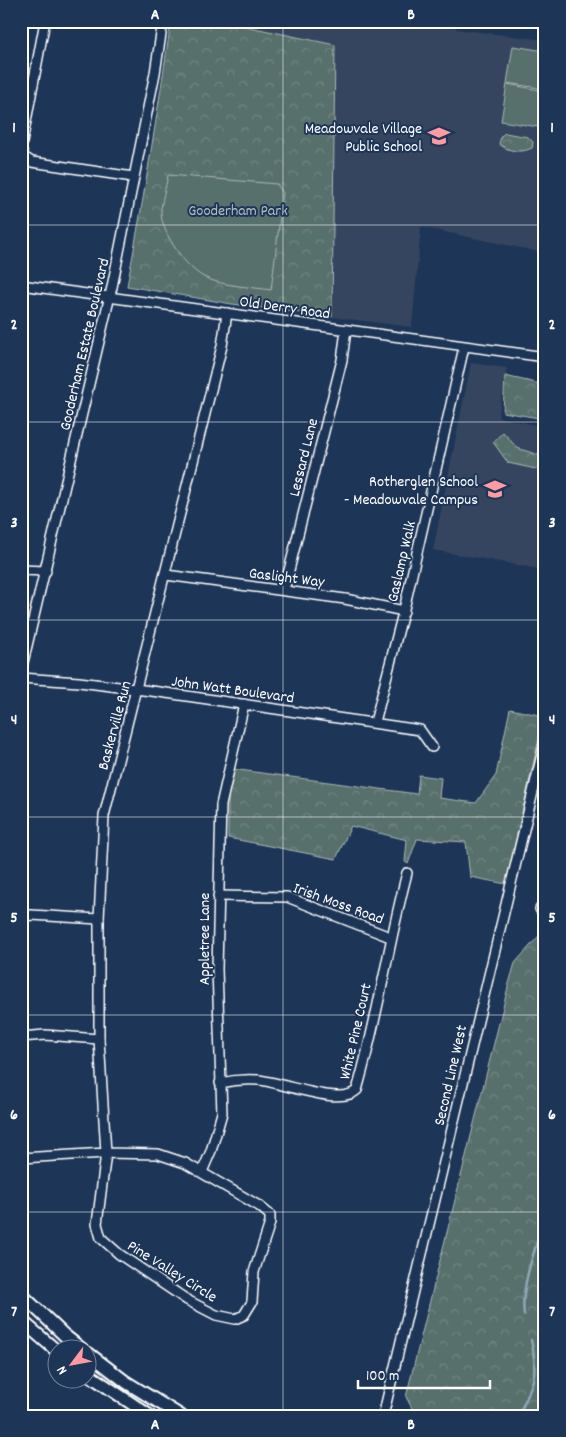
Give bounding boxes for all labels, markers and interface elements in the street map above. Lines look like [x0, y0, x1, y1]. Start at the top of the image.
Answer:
text: A [151, 4, 160, 27]
text: B [407, 4, 415, 27]
text: 1 [12, 117, 16, 140]
text: 1 [550, 117, 554, 140]
place label: Meadowvale Village Public School [305, 118, 422, 159]
school or university icon: Meadowvale Village Public School [426, 123, 452, 149]
park label: Gooderham Park [188, 200, 288, 223]
street label: Gooderham Estate Boulevard [54, 256, 116, 433]
street label: Old Derry Road [238, 291, 332, 326]
text: 2 [11, 314, 18, 337]
text: 2 [549, 314, 556, 337]
street label: Lessard Lane [284, 416, 325, 499]
place label: Rotherglen School - Meadowvale Campus [344, 471, 478, 512]
school or university icon: Rotherglen School - Meadowvale Campus [482, 476, 508, 502]
text: 3 [10, 512, 18, 535]
text: 3 [548, 512, 556, 535]
street label: Gaslamp Walk [382, 519, 423, 604]
street label: Gaslight Way [248, 562, 326, 595]
street label: John Watt Boulevard [170, 670, 295, 710]
street label: Baskerville Run [92, 679, 138, 773]
text: 4 [11, 709, 17, 732]
text: 4 [549, 709, 555, 732]
street label: Irish Moss Road [290, 877, 387, 931]
street label: Appletree Lane [194, 893, 217, 985]
text: 5 [10, 907, 18, 930]
text: 5 [548, 907, 556, 930]
street label: White Pine Court [334, 981, 379, 1082]
street label: Second Line West [429, 1023, 474, 1128]
text: 6 [10, 1104, 18, 1127]
text: 6 [548, 1104, 556, 1127]
street label: Pine Valley Circle [122, 1235, 221, 1309]
text: 7 [11, 1301, 17, 1324]
text: 7 [549, 1301, 555, 1324]
north arrow [48, 1340, 98, 1390]
scale bar [358, 1357, 491, 1389]
text: N [52, 1362, 73, 1378]
text: 100 m [366, 1366, 399, 1388]
text: A [151, 1414, 160, 1437]
text: B [407, 1414, 415, 1437]

